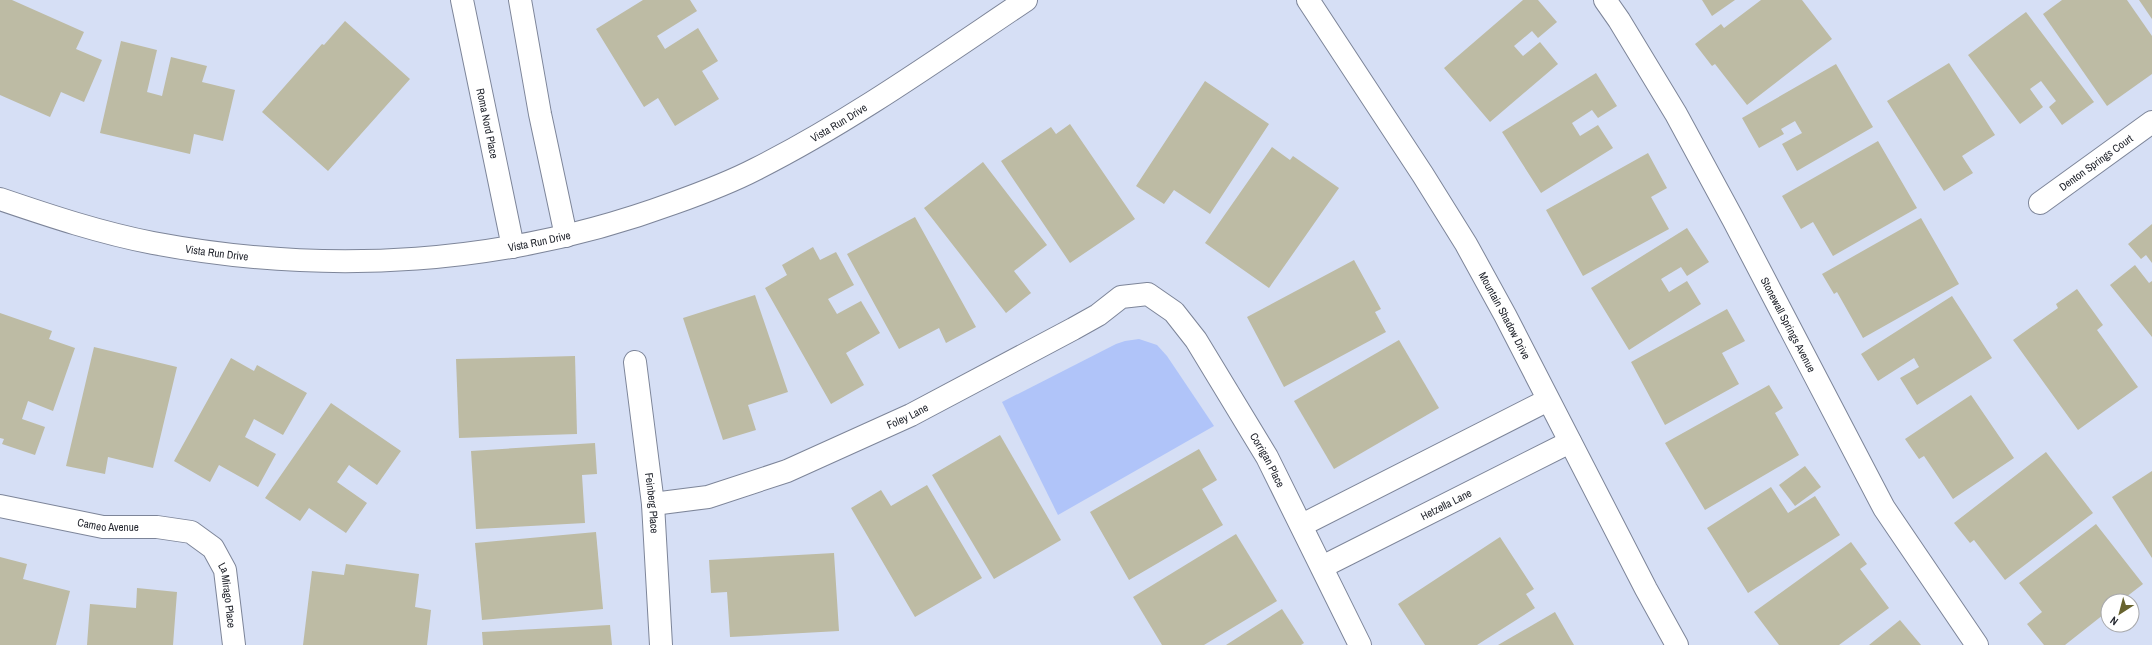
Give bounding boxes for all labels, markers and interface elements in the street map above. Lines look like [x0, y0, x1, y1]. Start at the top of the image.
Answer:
street label: Roma Nord Place [473, 87, 502, 160]
street label: Vista Run Drive [808, 100, 870, 145]
street label: Denton Springs Court [2056, 131, 2136, 194]
street label: Vista Run Drive [507, 228, 572, 254]
street label: Vista Run Drive [184, 242, 249, 264]
street label: Mountain Shadow Drive [1476, 269, 1534, 362]
street label: Stonewall Springs Avenue [1758, 275, 1819, 375]
street label: Foley Lane [885, 400, 931, 432]
street label: Corrigan Place [1247, 430, 1288, 490]
street label: Feinberg Place [642, 472, 662, 534]
street label: Hetzella Lane [1418, 486, 1474, 523]
street label: Cameo Avenue [76, 515, 139, 534]
street label: La Mirago Place [215, 560, 239, 629]
north arrow [2100, 593, 2140, 633]
text: N [2107, 614, 2121, 629]

